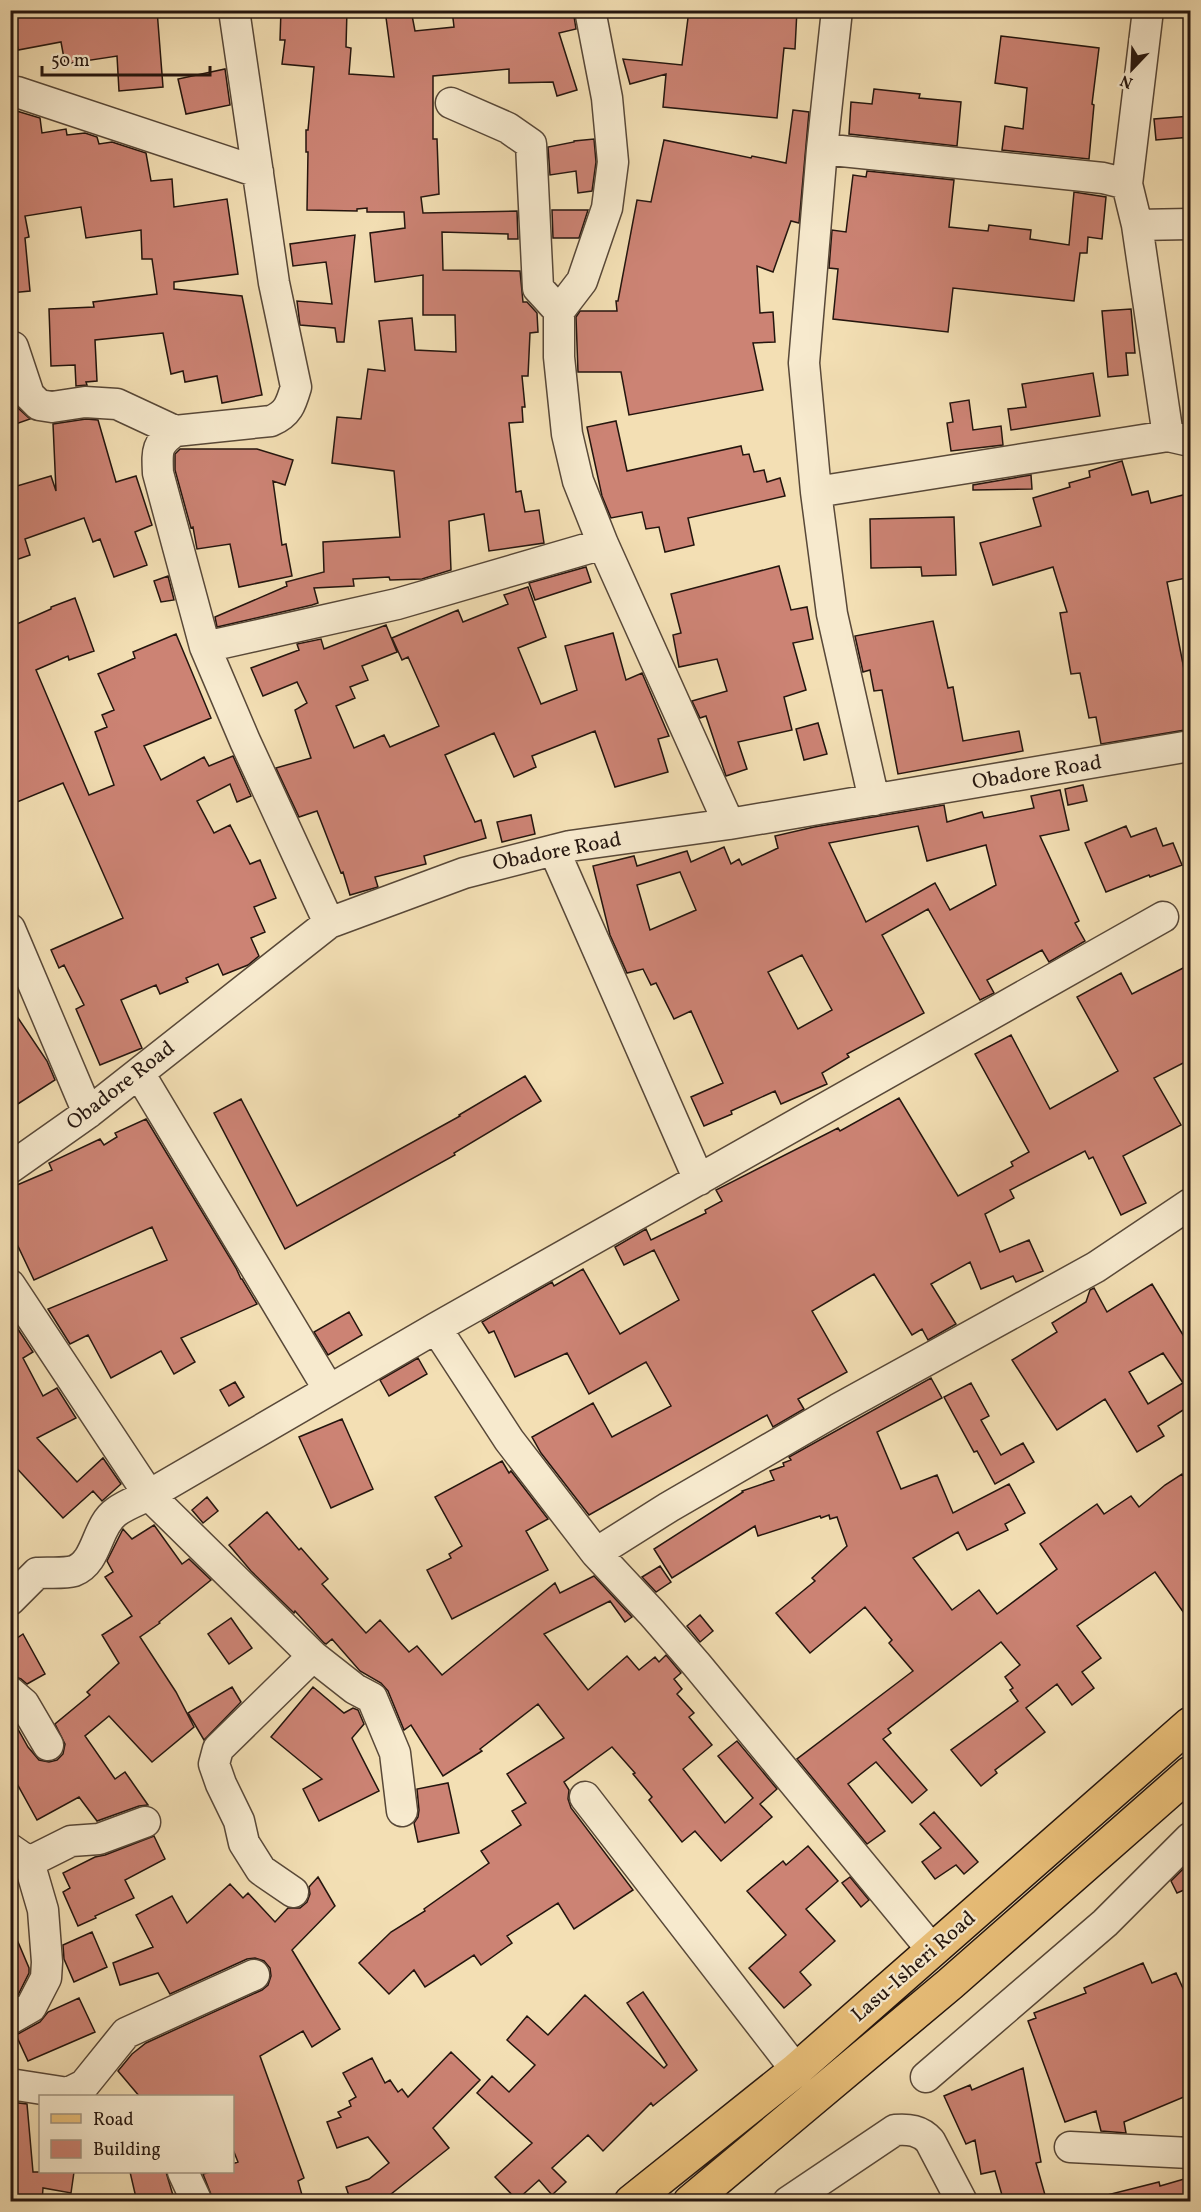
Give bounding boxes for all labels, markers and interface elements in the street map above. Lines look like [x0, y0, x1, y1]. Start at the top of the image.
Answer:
scale bar [42, 39, 210, 77]
north arrow [1102, 39, 1162, 99]
text: 50 m [51, 49, 90, 74]
text: N [1117, 68, 1137, 93]
street label: Obadore Road [970, 748, 1104, 798]
street label: Obadore Road [490, 825, 624, 879]
street label: Obadore Road [61, 1034, 181, 1138]
street label: Lasu-Isheri Road [845, 1905, 983, 2029]
legend [39, 2095, 234, 2173]
text: Road [93, 2108, 134, 2133]
text: Building [93, 2138, 161, 2163]

